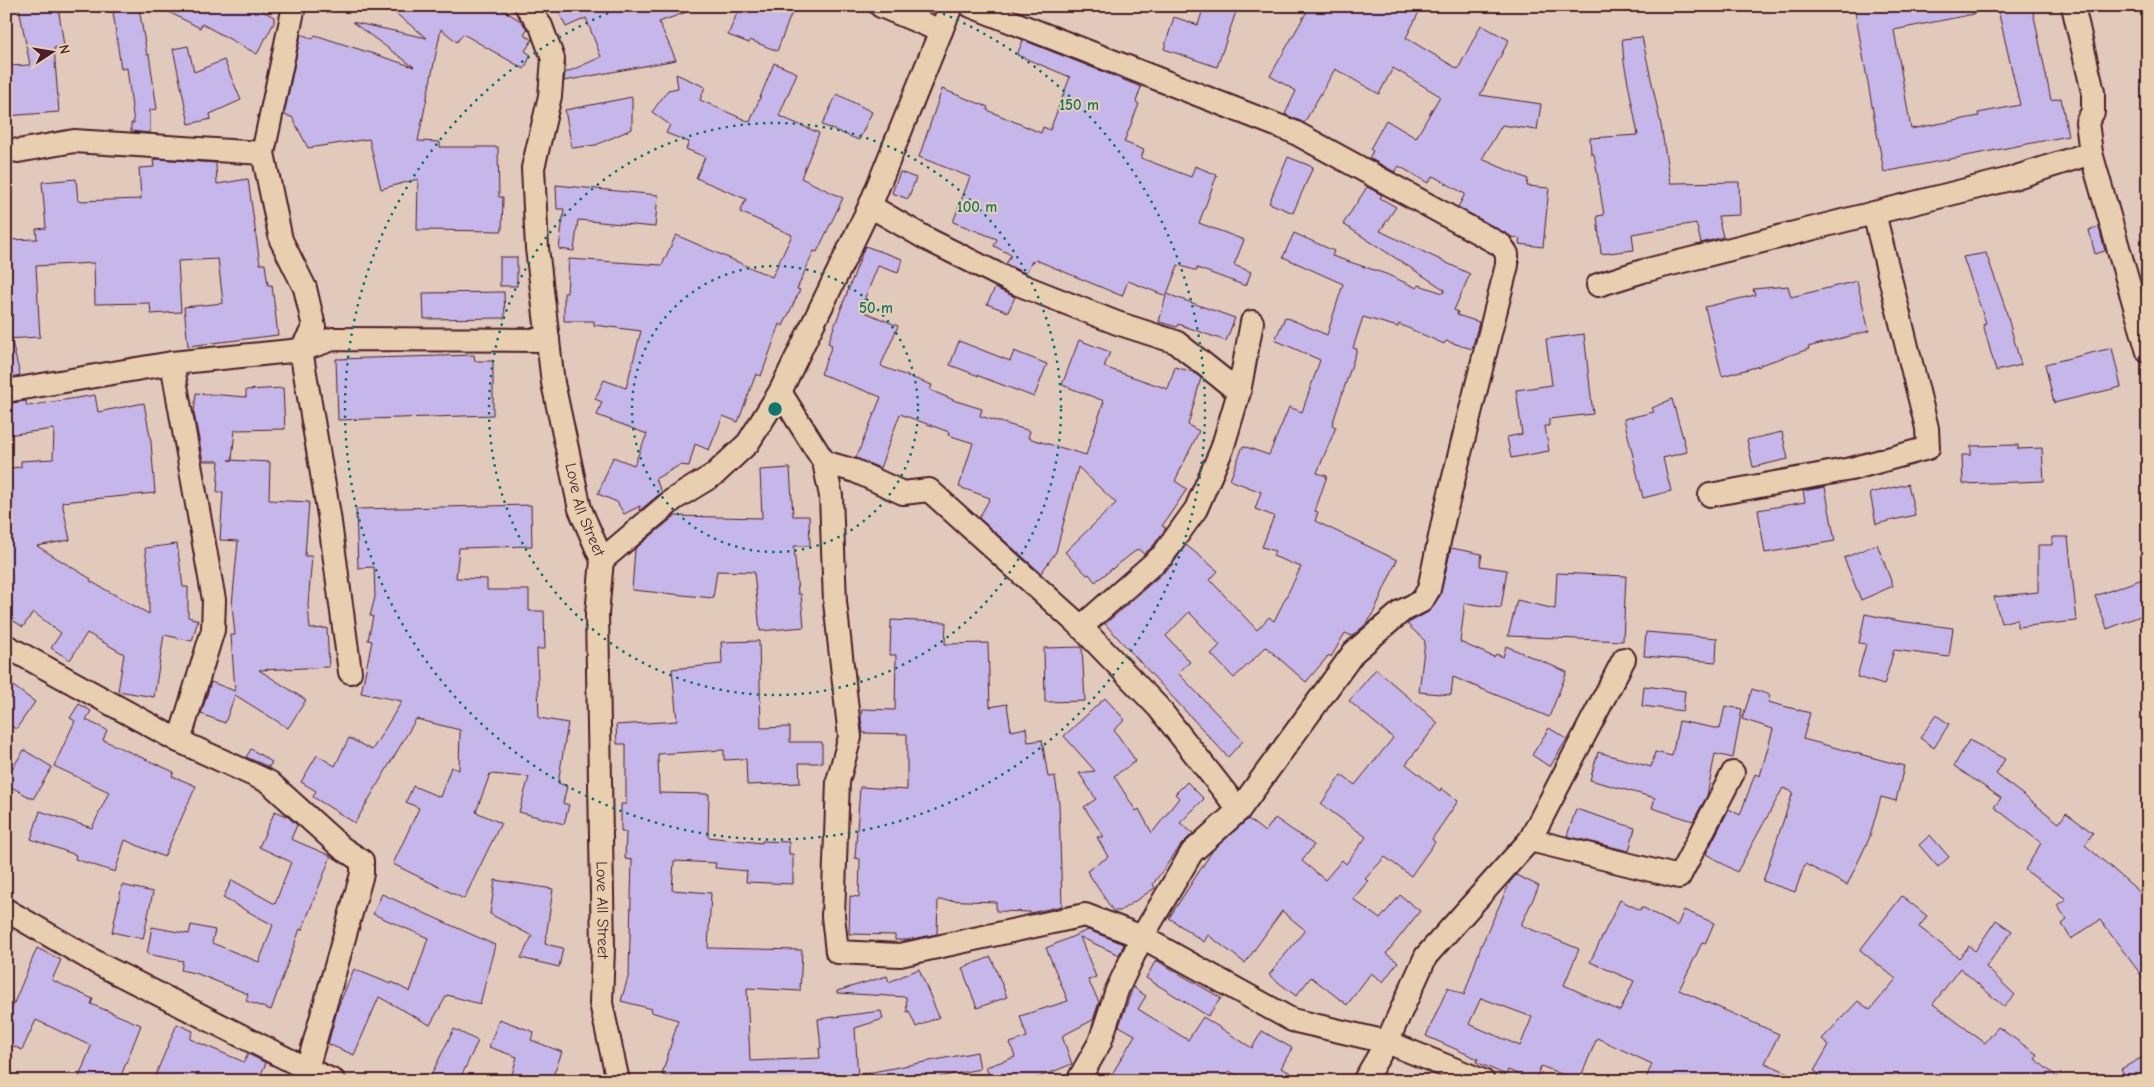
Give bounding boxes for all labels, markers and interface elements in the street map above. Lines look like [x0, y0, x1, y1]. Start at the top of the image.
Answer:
north arrow [28, 28, 78, 78]
text: N [55, 43, 73, 56]
text: 150 m [1059, 96, 1099, 114]
text: 100 m [957, 198, 997, 216]
text: 50 m [859, 299, 893, 317]
centre of rings [766, 400, 784, 418]
street label: Love All Street [561, 461, 609, 559]
street label: Love All Street [592, 861, 612, 960]

